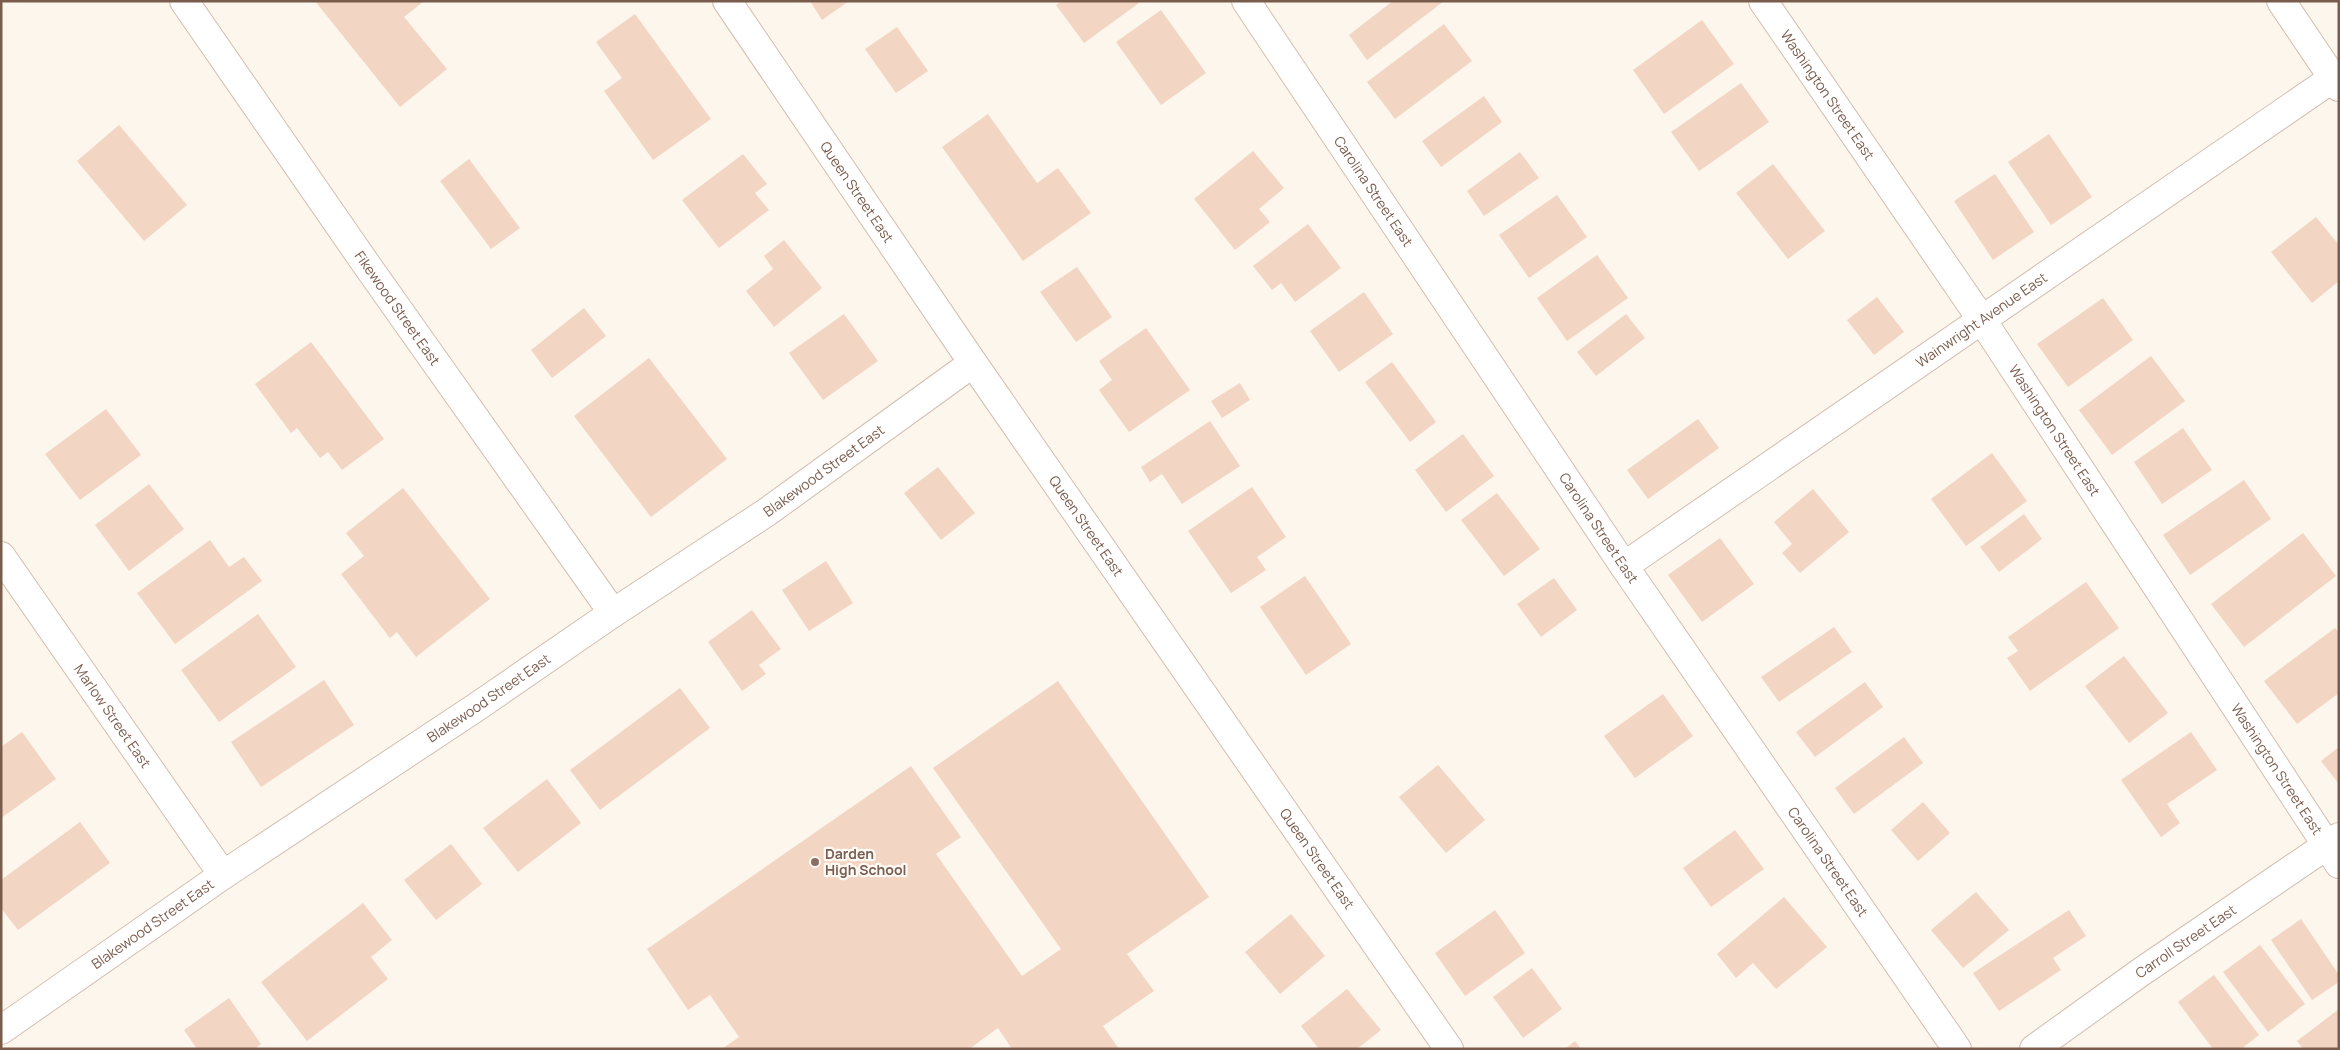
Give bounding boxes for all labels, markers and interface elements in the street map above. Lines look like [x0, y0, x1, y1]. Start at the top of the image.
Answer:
street label: Washington Street East [1777, 26, 1879, 164]
street label: Carolina Street East [1330, 132, 1418, 250]
street label: Queen Street East [816, 137, 899, 246]
street label: Fikewood Street East [351, 247, 445, 369]
street label: Wainwright Avenue East [1912, 267, 2051, 371]
street label: Washington Street East [2005, 361, 2105, 500]
street label: Blakewood Street East [759, 420, 888, 521]
street label: Carolina Street East [1555, 469, 1643, 587]
street label: Queen Street East [1045, 472, 1128, 580]
street label: Blakewood Street East [423, 649, 554, 746]
street label: Marlow Street East [70, 660, 156, 772]
street label: Washington Street East [2227, 699, 2327, 838]
street label: Carolina Street East [1784, 803, 1873, 920]
street label: Queen Street East [1276, 804, 1359, 913]
place label: Darden High School [825, 844, 906, 879]
marker: Darden High School [809, 856, 821, 868]
street label: Blakewood Street East [87, 874, 218, 973]
street label: Carroll Street East [2131, 900, 2240, 982]

